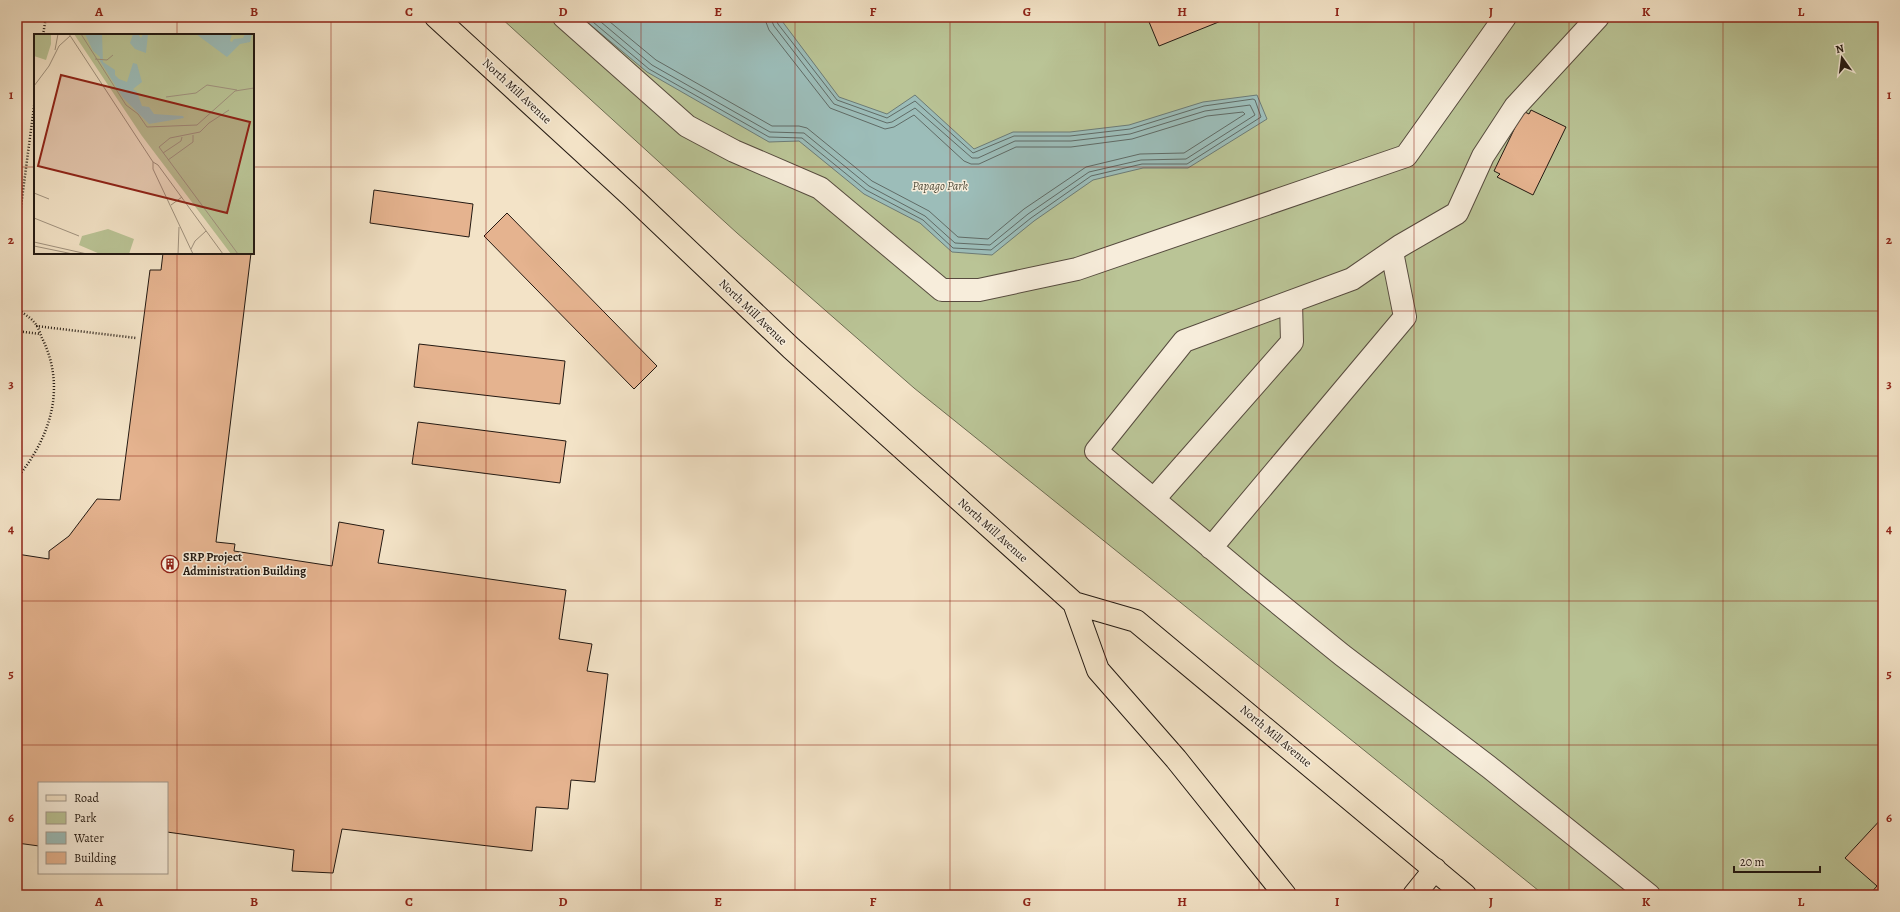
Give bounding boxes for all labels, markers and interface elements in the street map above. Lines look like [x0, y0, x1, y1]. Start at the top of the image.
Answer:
text: A [94, 3, 104, 20]
text: B [250, 3, 258, 20]
text: C [405, 3, 413, 20]
text: D [558, 3, 568, 20]
text: E [714, 3, 722, 20]
text: F [870, 3, 877, 20]
text: G [1023, 3, 1031, 20]
text: H [1177, 3, 1187, 20]
text: I [1335, 3, 1340, 20]
text: J [1489, 3, 1493, 20]
text: K [1642, 3, 1651, 20]
text: L [1798, 3, 1805, 20]
inset map [34, 34, 254, 254]
north arrow [1822, 38, 1862, 78]
text: N [1834, 41, 1845, 57]
street label: North Mill Avenue [479, 55, 555, 127]
text: 1 [9, 86, 14, 103]
text: 1 [1887, 86, 1892, 103]
park label: Papago Park [912, 178, 968, 194]
text: 2 [8, 231, 15, 248]
text: 2 [1886, 231, 1893, 248]
street label: North Mill Avenue [715, 275, 791, 349]
text: 3 [8, 375, 14, 392]
text: 3 [1886, 375, 1892, 392]
street label: North Mill Avenue [955, 494, 1031, 566]
text: 4 [8, 520, 14, 537]
text: 4 [1886, 520, 1892, 537]
place label: SRP Project Administration Building [182, 549, 307, 579]
building icon: SRP Project Administration Building [160, 554, 180, 574]
text: 5 [8, 665, 14, 682]
text: 5 [1886, 665, 1892, 682]
street label: North Mill Avenue [1237, 701, 1315, 771]
legend [38, 782, 168, 874]
text: Road [74, 790, 100, 806]
text: 6 [8, 809, 14, 826]
text: 6 [1886, 809, 1892, 826]
text: Park [74, 810, 97, 826]
text: Water [73, 830, 104, 846]
scale bar [1734, 848, 1820, 874]
text: Building [74, 850, 116, 866]
text: 20 m [1740, 854, 1764, 870]
text: A [94, 893, 104, 910]
text: B [250, 893, 258, 910]
text: C [405, 893, 413, 910]
text: D [558, 893, 568, 910]
text: E [714, 893, 722, 910]
text: F [870, 893, 877, 910]
text: G [1023, 893, 1031, 910]
text: H [1177, 893, 1187, 910]
text: I [1335, 893, 1340, 910]
text: J [1489, 893, 1493, 910]
text: K [1642, 893, 1651, 910]
text: L [1798, 893, 1805, 910]

